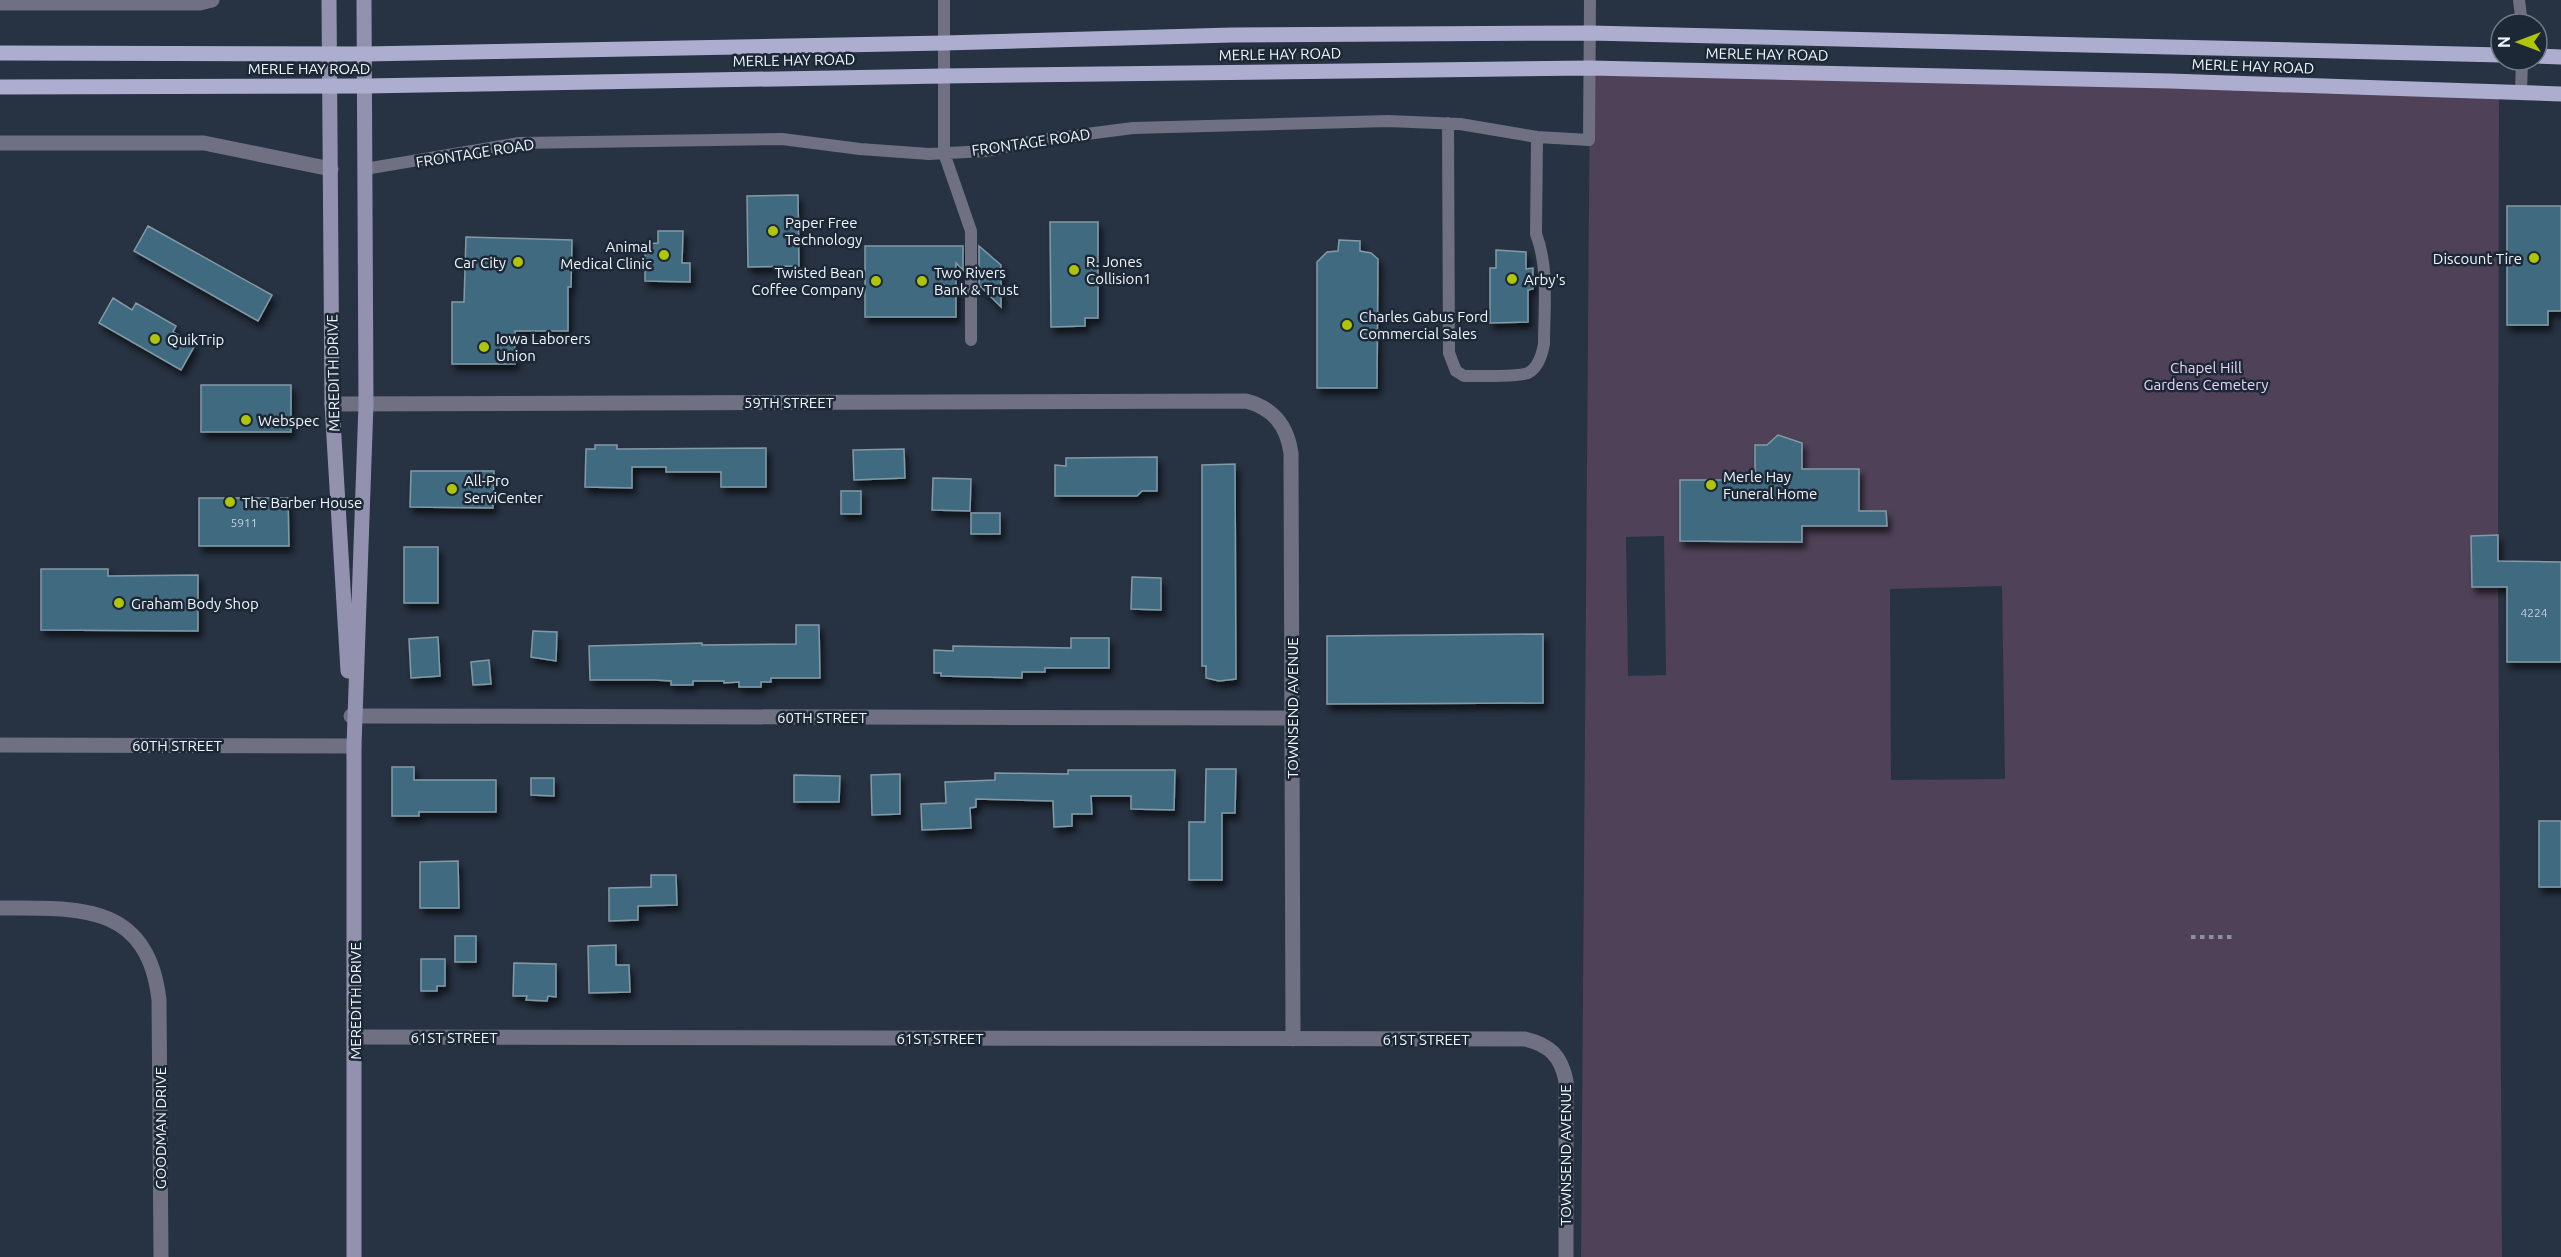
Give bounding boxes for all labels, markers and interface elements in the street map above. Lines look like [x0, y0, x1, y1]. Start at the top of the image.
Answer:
north arrow [2489, 12, 2549, 72]
text: N [2495, 36, 2513, 48]
street label: MERLE HAY ROAD [1219, 44, 1341, 64]
street label: MERLE HAY ROAD [1706, 44, 1828, 64]
street label: MERLE HAY ROAD [733, 50, 855, 70]
street label: MERLE HAY ROAD [2191, 55, 2315, 77]
street label: MERLE HAY ROAD [248, 60, 370, 77]
street label: FRONTAGE ROAD [971, 125, 1091, 159]
street label: FRONTAGE ROAD [415, 135, 535, 171]
place label: Paper Free Technology [785, 214, 862, 248]
marker: Paper Free Technology [766, 224, 780, 238]
place label: Animal Medical Clinic [560, 238, 652, 272]
marker: Animal Medical Clinic [657, 248, 671, 262]
place label: Discount Tire [2433, 250, 2522, 267]
marker: Discount Tire [2527, 251, 2541, 265]
place label: R. Jones Collision1 [1086, 253, 1151, 287]
place label: Car City [454, 254, 506, 271]
marker: Car City [511, 255, 525, 269]
marker: R. Jones Collision1 [1067, 263, 1081, 277]
place label: Twisted Bean Coffee Company [752, 264, 864, 298]
place label: Two Rivers Bank & Trust [934, 264, 1019, 298]
place label: Arby's [1524, 271, 1566, 288]
marker: Arby's [1505, 272, 1519, 286]
marker: Twisted Bean Coffee Company [869, 274, 883, 288]
marker: Two Rivers Bank & Trust [915, 274, 929, 288]
place label: Charles Gabus Ford Commercial Sales [1359, 308, 1488, 342]
street label: MEREDITH DRIVE [323, 314, 343, 432]
marker: Charles Gabus Ford Commercial Sales [1340, 318, 1354, 332]
place label: Iowa Laborers Union [496, 330, 590, 364]
place label: QuikTrip [167, 331, 224, 348]
marker: QuikTrip [148, 332, 162, 346]
marker: Iowa Laborers Union [477, 340, 491, 354]
park label: Chapel Hill Gardens Cemetery [2144, 359, 2268, 393]
street label: 59TH STREET [744, 394, 835, 411]
place label: Webspec [258, 412, 319, 429]
marker: Webspec [239, 413, 253, 427]
place label: Merle Hay Funeral Home [1723, 468, 1817, 502]
place label: All-Pro ServiCenter [464, 472, 543, 506]
marker: Merle Hay Funeral Home [1704, 478, 1718, 492]
marker: All-Pro ServiCenter [445, 482, 459, 496]
place label: The Barber House [242, 494, 362, 511]
marker: The Barber House [223, 495, 237, 509]
house number: 5911 [230, 516, 258, 529]
place label: Graham Body Shop [131, 595, 259, 612]
marker: Graham Body Shop [112, 596, 126, 610]
house number: 4224 [2520, 606, 2548, 619]
street label: TOWNSEND AVENUE [1284, 637, 1301, 779]
street label: 60TH STREET [777, 709, 868, 726]
street label: 60TH STREET [132, 737, 223, 754]
street label: MEREDITH DRIVE [347, 942, 364, 1060]
street label: 61ST STREET [410, 1029, 498, 1046]
street label: 61ST STREET [896, 1030, 984, 1047]
street label: 61ST STREET [1382, 1031, 1470, 1048]
street label: GOODMAN DRIVE [152, 1067, 169, 1189]
street label: TOWNSEND AVENUE [1557, 1084, 1574, 1226]

